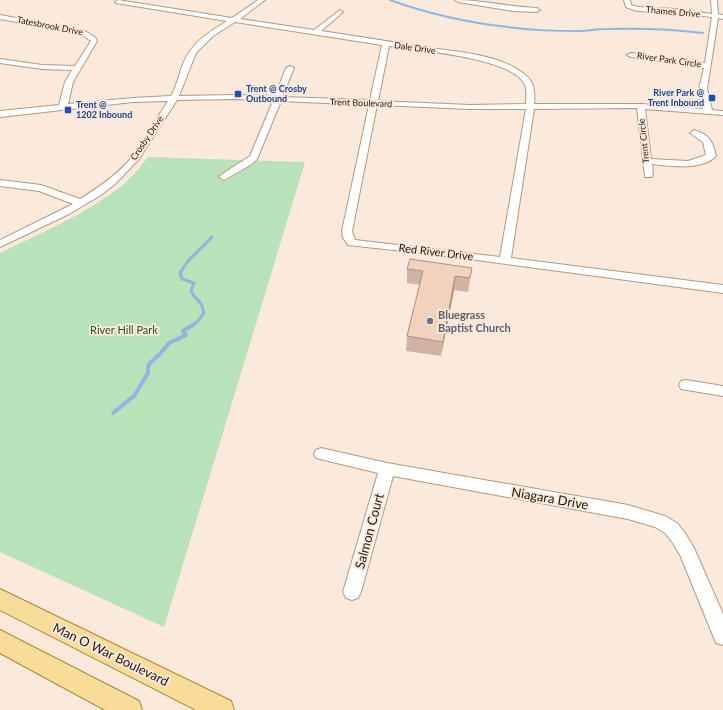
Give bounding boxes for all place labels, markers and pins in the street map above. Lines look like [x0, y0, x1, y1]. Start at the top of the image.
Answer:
place label: Trent @ Crosby Outbound [246, 83, 307, 104]
place label: River Park @ Trent Inbound [648, 87, 704, 108]
marker: Trent @ Crosby Outbound [233, 89, 243, 99]
marker: River Park @ Trent Inbound [707, 93, 717, 103]
place label: Trent @ 1202 Inbound [76, 99, 132, 120]
marker: Trent @ 1202 Inbound [63, 105, 73, 115]
place label: Bluegrass Baptist Church [438, 308, 511, 334]
marker: Bluegrass Baptist Church [425, 316, 435, 326]

